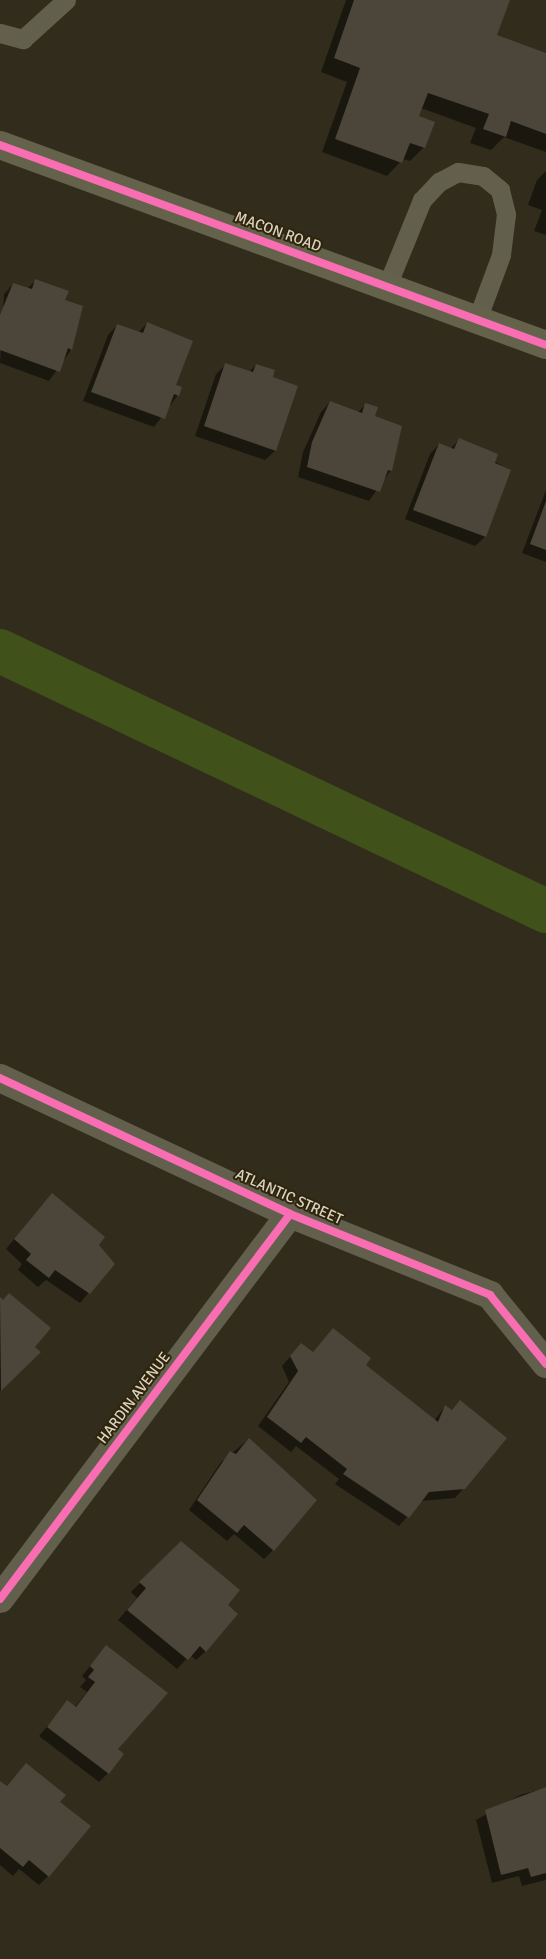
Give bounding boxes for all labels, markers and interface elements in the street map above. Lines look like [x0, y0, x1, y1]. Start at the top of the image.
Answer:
street label: MACON ROAD [232, 208, 324, 256]
street label: ATLANTIC STREET [233, 1165, 345, 1229]
street label: HARDIN AVENUE [94, 1349, 174, 1447]

